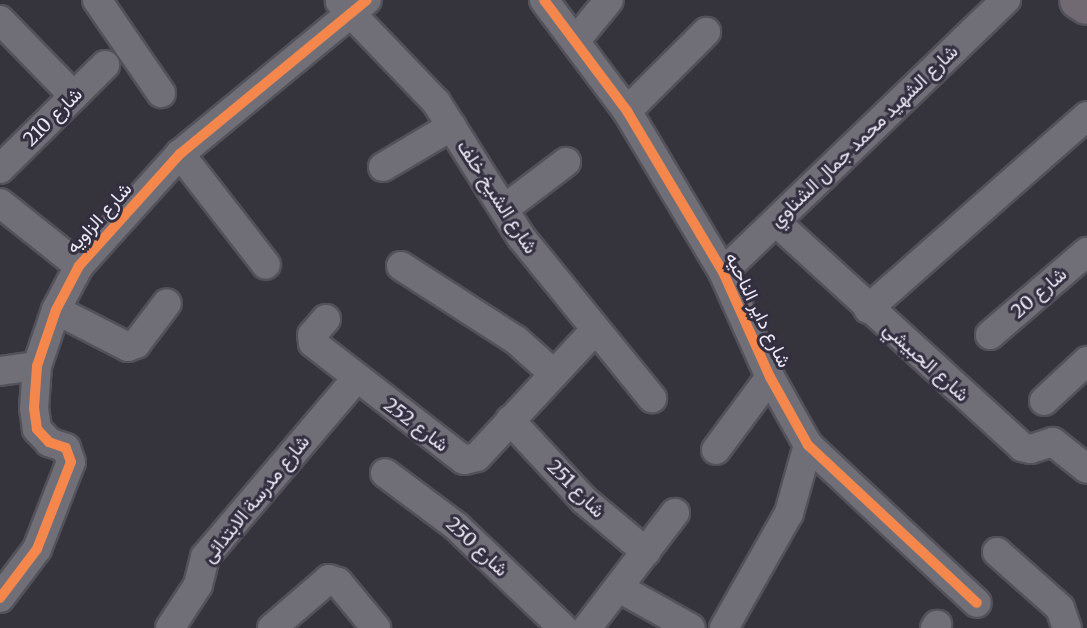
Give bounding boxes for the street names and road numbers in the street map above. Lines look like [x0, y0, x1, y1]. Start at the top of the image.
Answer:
street label: شارع الشهيد محمد جمال الشناوي [765, 40, 963, 232]
street label: شارع 210 [19, 83, 87, 151]
street label: شارع الشيخ خلف [452, 136, 542, 258]
street label: شارع الزاويه [61, 178, 137, 258]
street label: شارع داير الناحيه [720, 249, 796, 371]
street label: شارع 20 [1007, 263, 1071, 323]
street label: شارع الحبيشي [878, 318, 974, 406]
street label: شارع 252 [379, 393, 453, 457]
street label: شارع مدرسة الابتدائى [198, 431, 314, 567]
street label: شارع 251 [542, 455, 610, 523]
street label: شارع 250 [441, 513, 513, 581]

